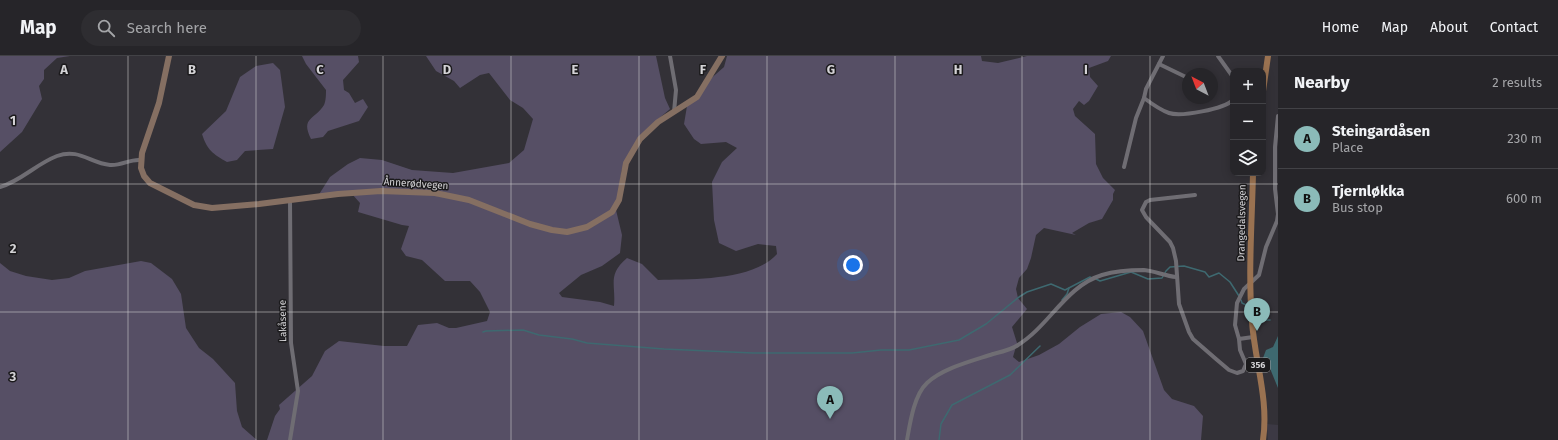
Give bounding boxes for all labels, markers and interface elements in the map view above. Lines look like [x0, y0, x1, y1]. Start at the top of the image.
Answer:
search box [81, 10, 361, 46]
text: Map [20, 16, 57, 39]
icon: search [95, 17, 117, 39]
text: Search here [127, 19, 207, 37]
text: Home [1322, 19, 1359, 36]
text: Map [1381, 19, 1408, 36]
text: About [1430, 19, 1468, 36]
text: Contact [1490, 19, 1538, 36]
text: A [59, 62, 68, 77]
text: B [188, 62, 196, 77]
text: C [316, 62, 324, 77]
text: D [443, 62, 452, 77]
text: E [572, 62, 579, 77]
text: F [700, 62, 707, 77]
text: G [827, 62, 835, 77]
text: H [954, 62, 962, 77]
text: I [1084, 62, 1088, 77]
north arrow [1182, 68, 1218, 104]
map controls [1230, 68, 1266, 176]
button: + [1230, 68, 1266, 104]
text: Nearby [1294, 72, 1349, 93]
text: 2 results [1492, 75, 1542, 90]
button: − [1230, 104, 1266, 140]
text: 1 [10, 113, 16, 128]
text: Steingardåsen [1332, 122, 1430, 140]
text: A [1303, 131, 1311, 146]
text: 230 m [1507, 131, 1542, 146]
button: layers [1230, 140, 1266, 176]
text: Place [1332, 140, 1363, 155]
street label: Ånnerødvegen [383, 174, 449, 192]
text: Tjernløkka [1332, 182, 1405, 200]
street label: Drangedalsvegen [1235, 184, 1249, 262]
text: B [1303, 191, 1311, 206]
text: 600 m [1506, 191, 1542, 206]
text: Bus stop [1332, 200, 1383, 215]
text: 2 [10, 241, 17, 256]
your location [843, 255, 863, 275]
pin: B [1244, 298, 1270, 331]
street label: Lakåsene [276, 300, 289, 342]
road number: 356 [1246, 358, 1270, 372]
text: 3 [9, 369, 17, 384]
pin: A [817, 386, 843, 419]

